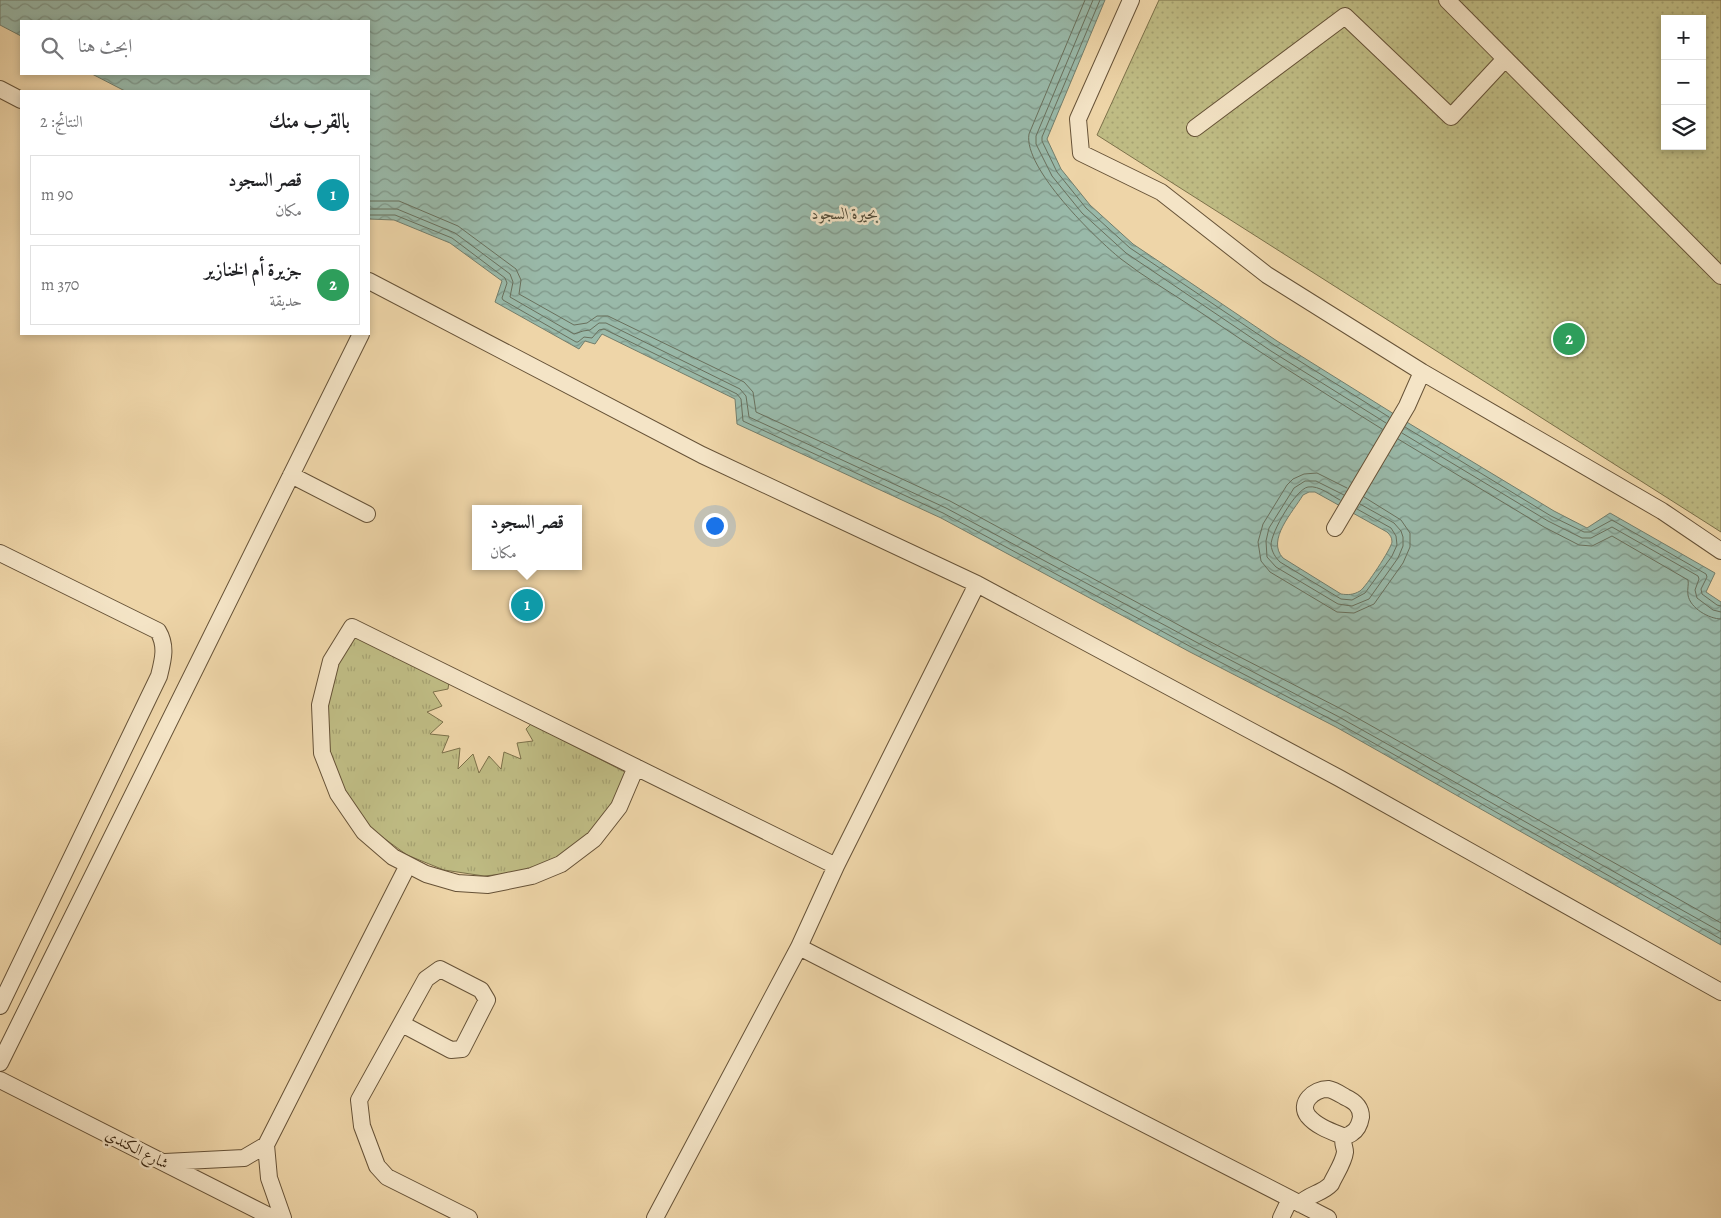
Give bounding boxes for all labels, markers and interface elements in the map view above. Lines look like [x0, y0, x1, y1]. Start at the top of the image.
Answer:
map controls [1661, 15, 1706, 150]
button: + [1661, 15, 1706, 60]
search box [20, 20, 370, 75]
text: ابحث هنا [78, 33, 132, 59]
icon: search [38, 34, 66, 62]
button: − [1661, 60, 1706, 105]
button: layers [1661, 105, 1706, 150]
text: بالقرب منك [269, 107, 350, 135]
text: النتائج: 2 [40, 111, 83, 133]
text: قصر السجود [228, 167, 302, 193]
text: 90 m [41, 184, 73, 206]
text: 1 [330, 184, 336, 206]
text: مكان [275, 200, 302, 222]
water label: بحيرة السجود [812, 203, 878, 225]
text: جزيرة أم الخنازير [204, 257, 302, 283]
text: 370 m [41, 274, 79, 296]
text: 2 [329, 274, 337, 296]
text: حديقة [270, 290, 302, 312]
pin: 2 [1553, 320, 1585, 358]
popup [472, 505, 582, 570]
text: قصر السجود [490, 509, 564, 535]
your location [702, 513, 728, 539]
text: مكان [490, 542, 517, 564]
pin: 1 [511, 586, 543, 624]
street label: شارع الكندي [101, 1125, 172, 1176]

